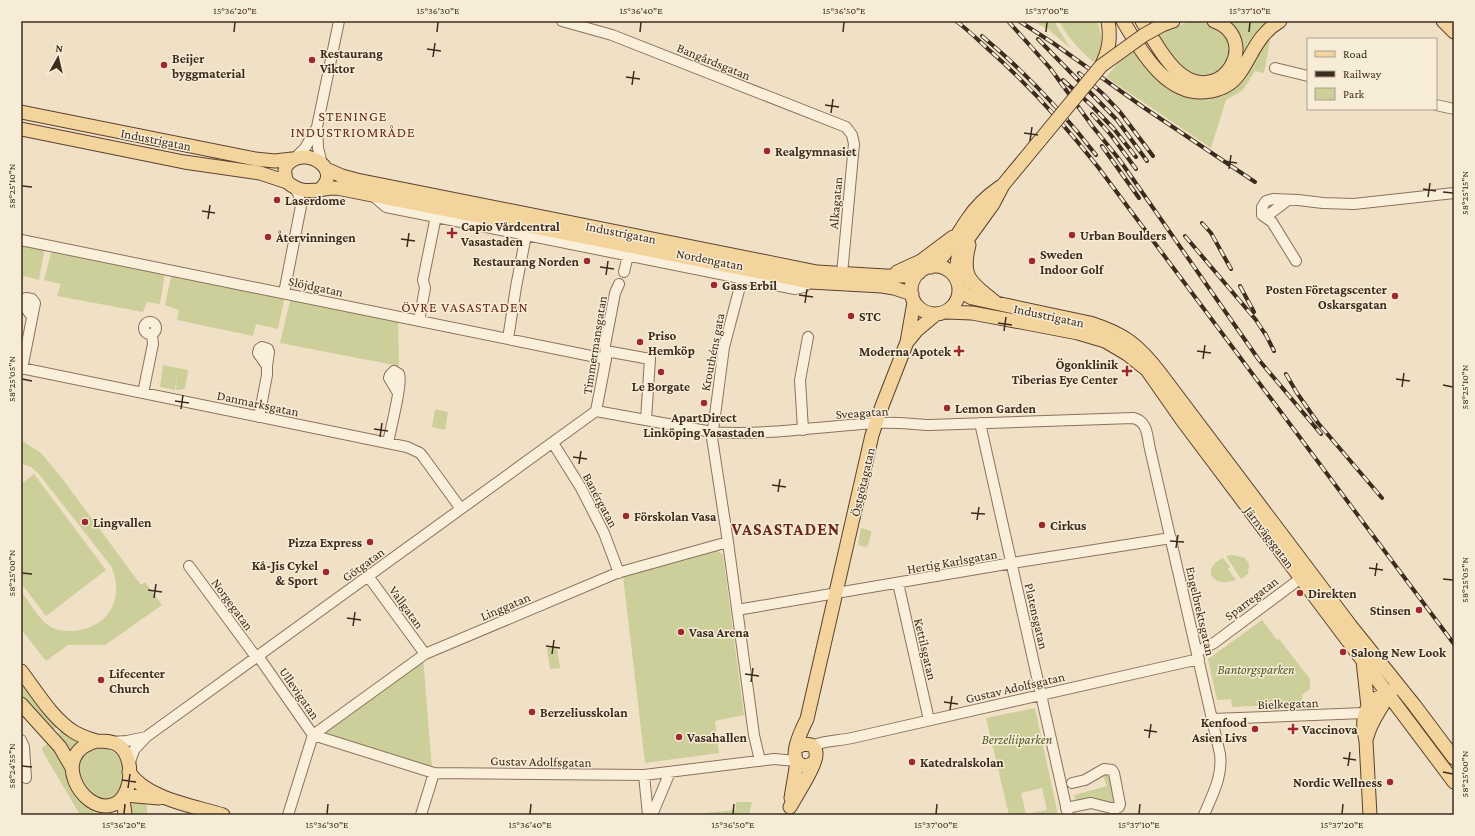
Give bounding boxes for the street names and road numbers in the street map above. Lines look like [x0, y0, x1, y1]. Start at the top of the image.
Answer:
street label: Bangårdsgatan [675, 40, 753, 83]
street label: Industrigatan [119, 125, 192, 154]
street label: Alkagatan [826, 176, 845, 230]
street label: Industrigatan [584, 218, 657, 247]
street label: Nordengatan [675, 246, 745, 273]
street label: Slöjdgatan [287, 273, 345, 301]
street label: Timmermansgatan [579, 295, 610, 396]
street label: Industrigatan [1012, 301, 1085, 330]
street label: Krouthéns gata [698, 312, 727, 392]
street label: Danmarksgatan [216, 387, 300, 419]
street label: Sveagatan [835, 403, 889, 422]
street label: Östgötagatan [847, 446, 878, 518]
street label: Banérgatan [580, 470, 621, 530]
street label: Järnvägsgatan [1241, 502, 1298, 571]
street label: Götgatan [339, 544, 387, 585]
street label: Hertig Karlsgatan [906, 546, 998, 577]
street label: Engelbrektsgatan [1183, 565, 1218, 657]
street label: Sparregatan [1222, 573, 1281, 623]
street label: Norgegatan [209, 575, 257, 633]
street label: Platensgatan [1022, 582, 1051, 651]
street label: Vallgatan [386, 583, 427, 632]
street label: Linggatan [478, 589, 532, 624]
street label: Kettilsgatan [911, 617, 940, 682]
street label: Ullevigatan [276, 664, 323, 722]
street label: Gustav Adolfsgatan [964, 669, 1066, 706]
street label: Bielkegatan [1257, 695, 1319, 712]
street label: Gustav Adolfsgatan [490, 753, 592, 770]

